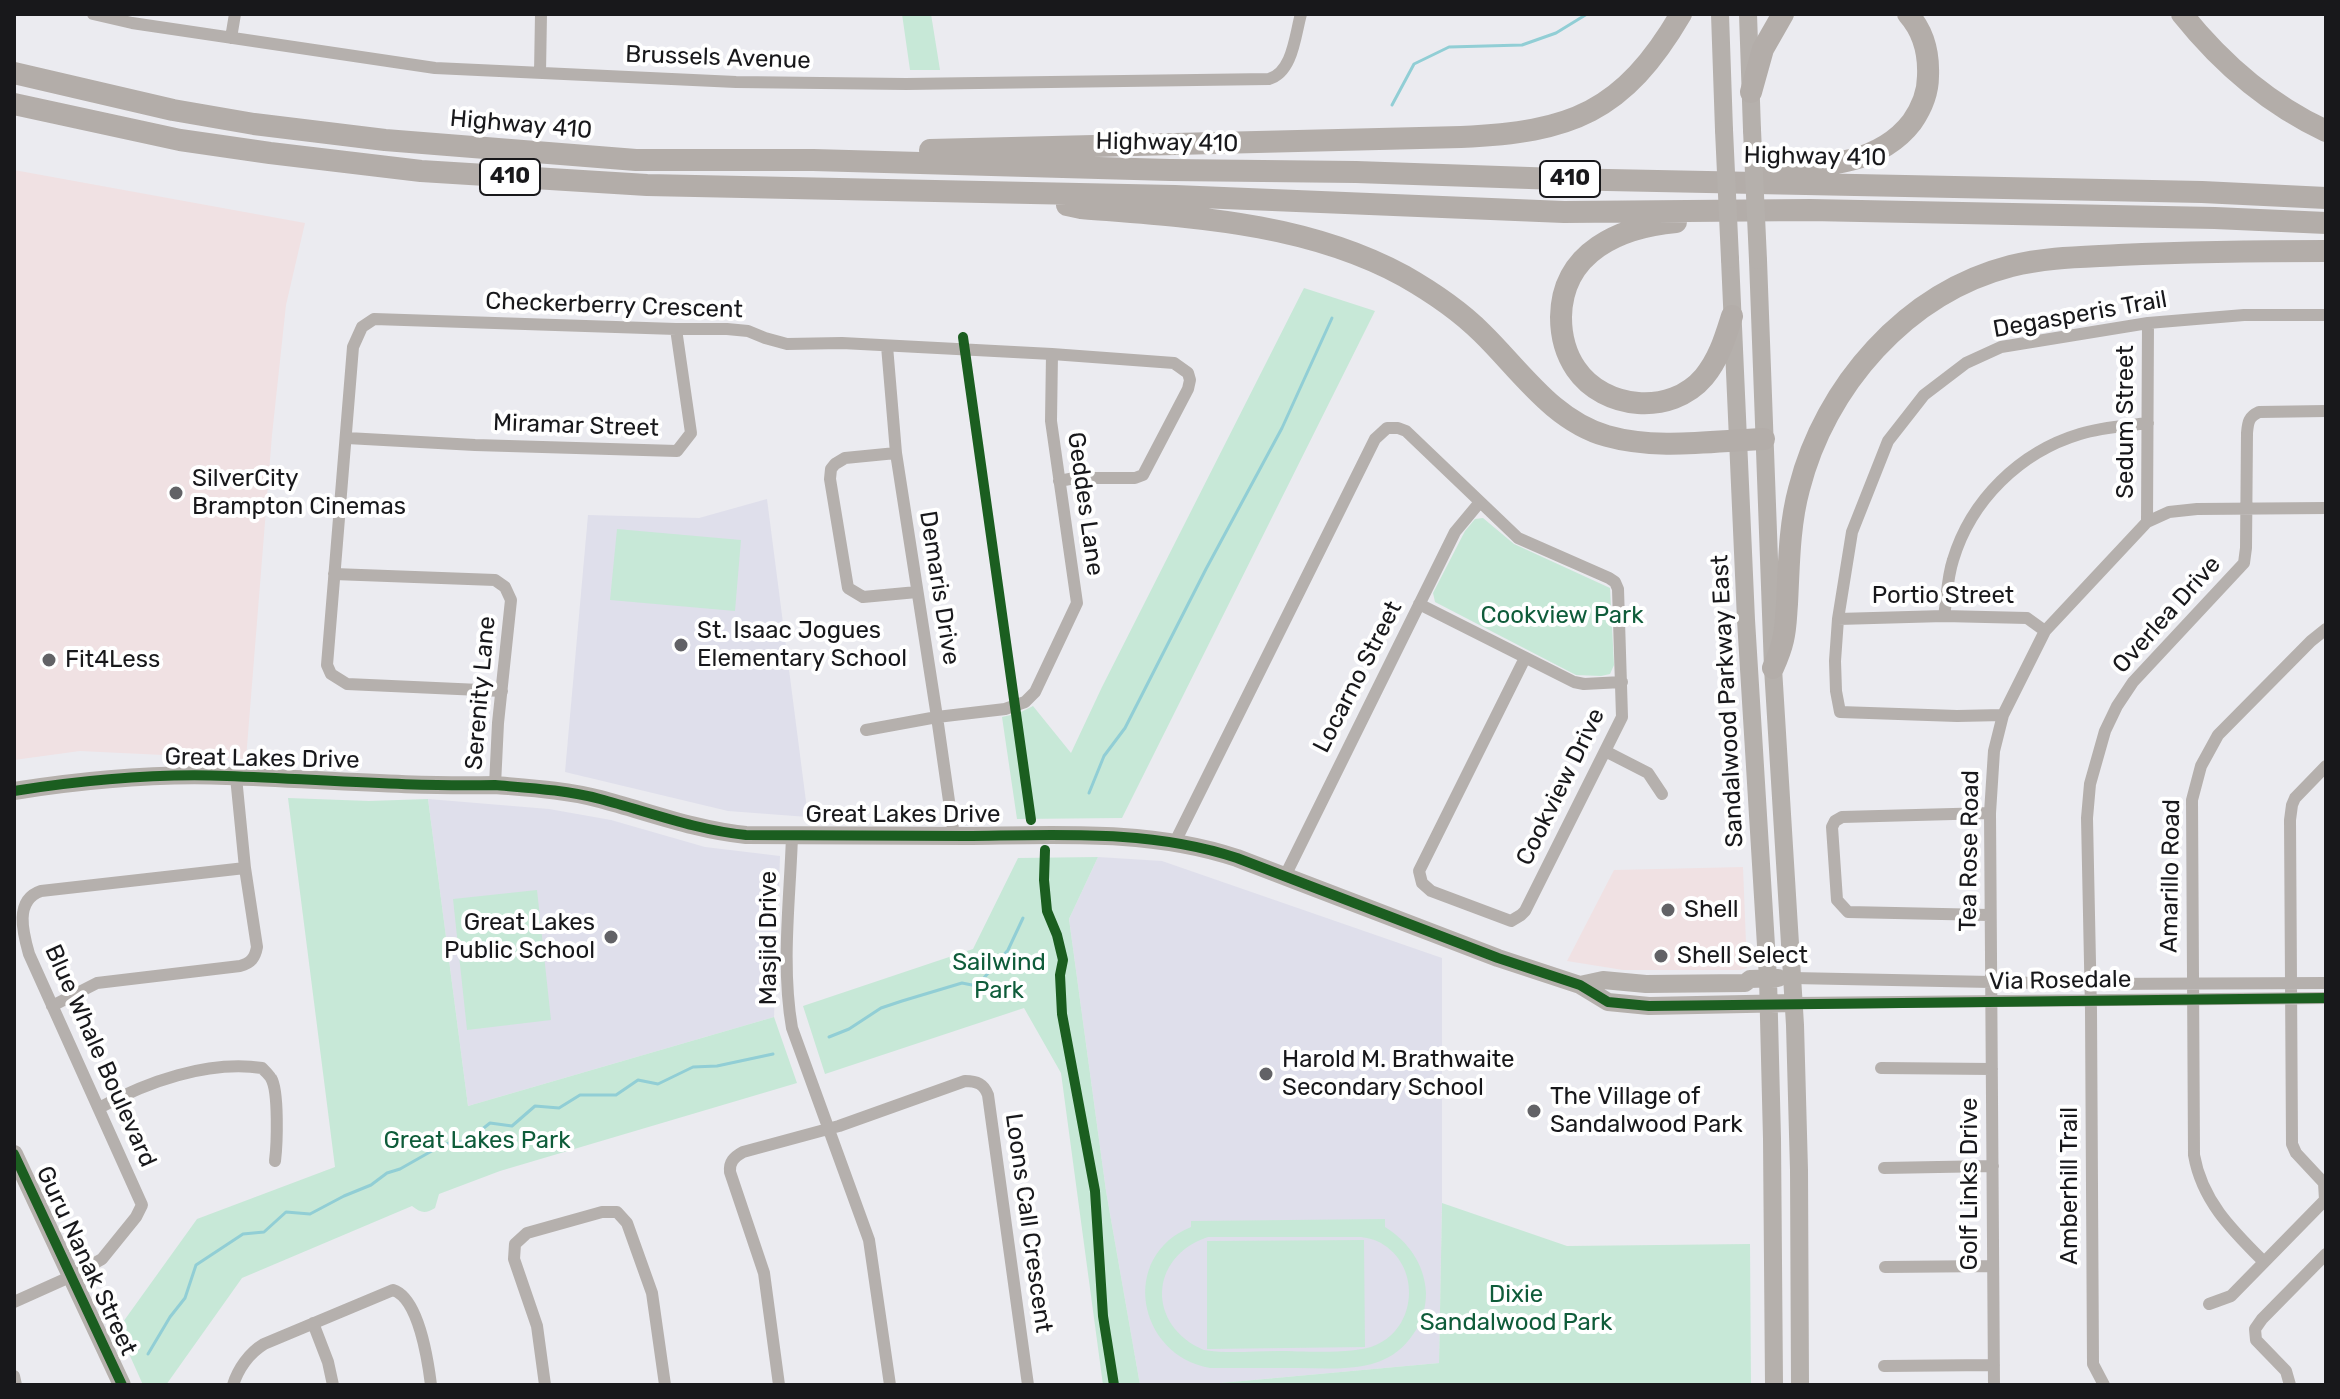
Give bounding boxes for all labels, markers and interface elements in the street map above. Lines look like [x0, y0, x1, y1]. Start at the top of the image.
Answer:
street label: Brussels Avenue [625, 40, 811, 76]
street label: Highway 410 [449, 104, 593, 146]
street label: Highway 410 [1095, 127, 1239, 159]
street label: Highway 410 [1743, 141, 1887, 173]
road number: 410 [480, 159, 540, 195]
road number: 410 [1540, 161, 1600, 197]
street label: Degasperis Trail [1991, 286, 2169, 344]
street label: Checkerberry Crescent [485, 287, 743, 325]
street label: Sedum Street [2112, 345, 2140, 499]
street label: Miramar Street [493, 409, 659, 443]
street label: Geddes Lane [1061, 430, 1109, 578]
place label: SilverCity Brampton Cinemas [192, 465, 406, 521]
marker: SilverCity Brampton Cinemas [167, 484, 185, 502]
street label: Demaris Drive [913, 509, 965, 667]
street label: Overlea Drive [2107, 550, 2227, 680]
street label: Sandalwood Parkway East [1706, 554, 1750, 848]
street label: Portio Street [1872, 582, 2014, 610]
street label: Locarno Street [1307, 596, 1409, 758]
park label: Cookview Park [1480, 602, 1644, 630]
street label: Serenity Lane [460, 615, 502, 771]
place label: St. Isaac Jogues Elementary School [697, 617, 907, 673]
marker: St. Isaac Jogues Elementary School [672, 636, 690, 654]
place label: Fit4Less [65, 646, 160, 674]
marker: Fit4Less [40, 651, 58, 669]
street label: Cookview Drive [1511, 704, 1611, 870]
street label: Great Lakes Drive [164, 743, 360, 775]
street label: Tea Rose Road [1954, 770, 1986, 932]
street label: Amarillo Road [2155, 799, 2187, 953]
street label: Great Lakes Drive [806, 801, 1000, 829]
street label: Masjid Drive [755, 871, 783, 1005]
place label: Shell [1684, 896, 1739, 924]
marker: Shell [1659, 901, 1677, 919]
place label: Great Lakes Public School [444, 909, 595, 965]
marker: Great Lakes Public School [602, 928, 620, 946]
street label: Blue Whale Boulevard [38, 940, 162, 1172]
place label: Shell Select [1677, 942, 1808, 970]
marker: Shell Select [1652, 947, 1670, 965]
park label: Sailwind Park [952, 949, 1046, 1005]
street label: Via Rosedale [1989, 965, 2131, 997]
place label: Harold M. Brathwaite Secondary School [1282, 1046, 1515, 1102]
marker: Harold M. Brathwaite Secondary School [1257, 1065, 1275, 1083]
place label: The Village of Sandalwood Park [1550, 1083, 1743, 1139]
street label: Golf Links Drive [1956, 1098, 1984, 1270]
marker: The Village of Sandalwood Park [1525, 1102, 1543, 1120]
street label: Amberhill Trail [2056, 1107, 2084, 1265]
street label: Loons Call Crescent [998, 1111, 1058, 1335]
park label: Great Lakes Park [383, 1127, 571, 1155]
street label: Guru Nanak Street [30, 1162, 142, 1360]
park label: Dixie Sandalwood Park [1420, 1281, 1612, 1337]

